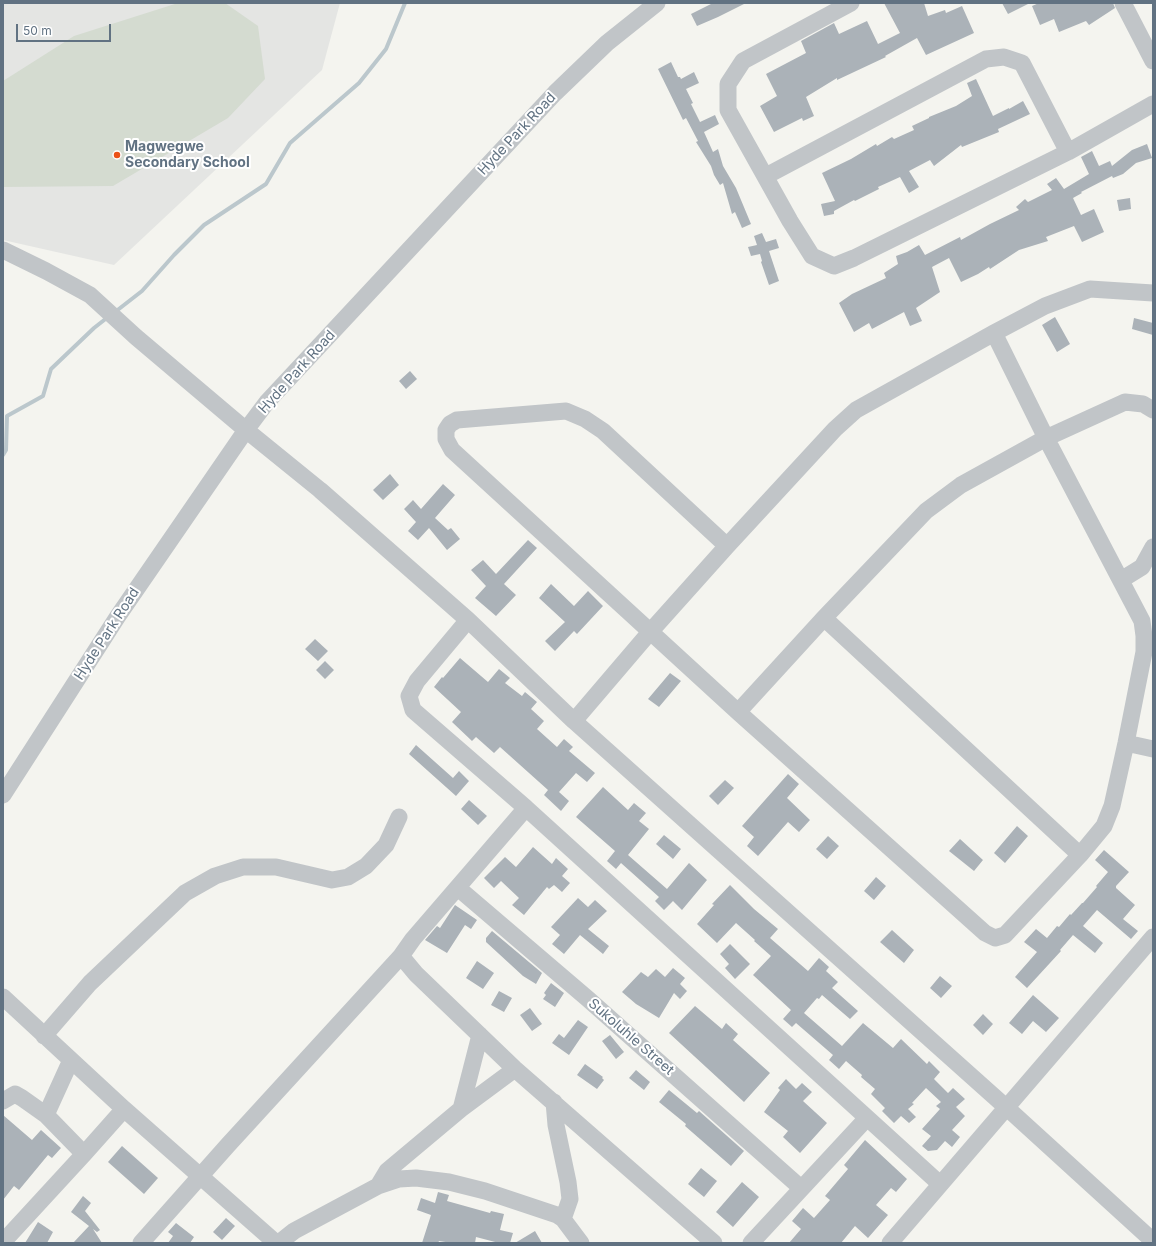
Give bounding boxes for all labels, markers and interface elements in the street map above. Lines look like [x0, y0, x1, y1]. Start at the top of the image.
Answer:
scale bar [18, 16, 113, 42]
text: 50 m [23, 23, 52, 38]
street label: Hyde Park Road [475, 89, 559, 179]
place label: Magwegwe Secondary School [125, 139, 250, 172]
marker: Magwegwe Secondary School [112, 150, 122, 160]
street label: Hyde Park Road [255, 327, 339, 417]
street label: Hyde Park Road [71, 585, 143, 683]
street label: Sukoluhle Street [585, 995, 677, 1079]

